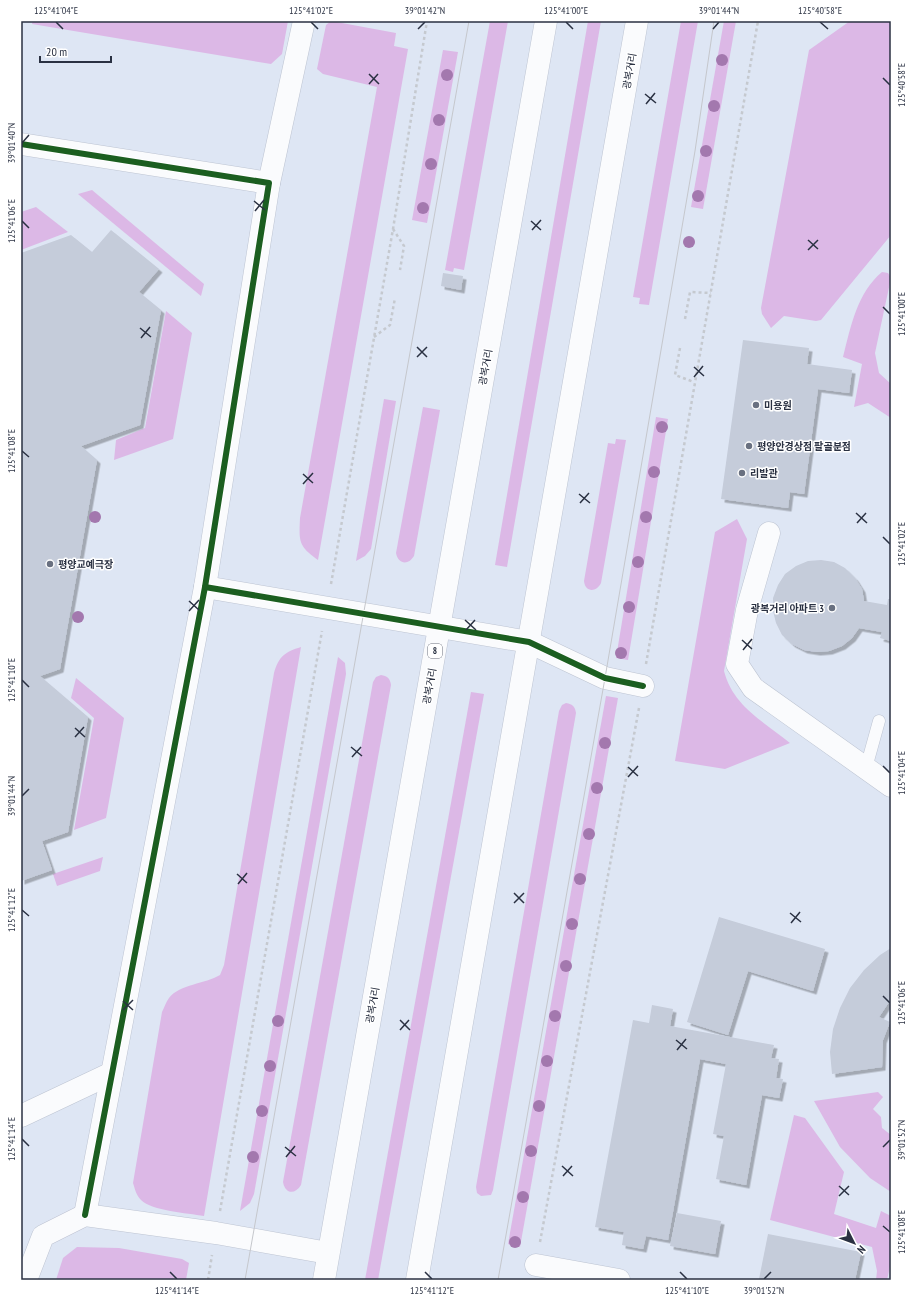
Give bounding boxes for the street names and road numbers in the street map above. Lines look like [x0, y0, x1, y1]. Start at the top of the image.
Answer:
street label: 광복거리 [620, 52, 639, 90]
street label: 광복거리 [476, 348, 495, 386]
road number: 8 [428, 644, 442, 658]
street label: 광복거리 [420, 667, 439, 705]
street label: 광복거리 [363, 986, 382, 1024]

